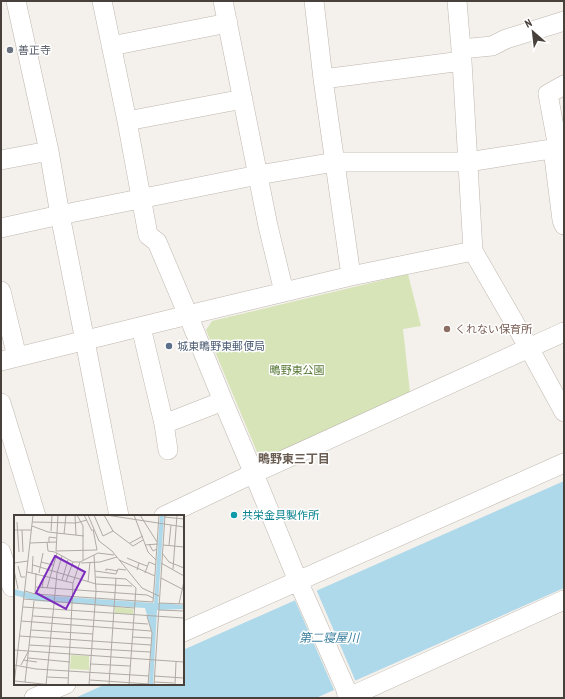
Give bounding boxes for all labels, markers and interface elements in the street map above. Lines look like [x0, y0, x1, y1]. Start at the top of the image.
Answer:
north arrow [513, 12, 553, 52]
text: N [522, 16, 534, 31]
place label: 善正寺 [18, 43, 51, 57]
marker: 善正寺 [5, 45, 15, 55]
place label: くれない保育所 [455, 322, 533, 336]
marker: くれない保育所 [442, 324, 452, 334]
place label: 城東鴫野東郵便局 [177, 339, 265, 353]
marker: 城東鴫野東郵便局 [164, 341, 174, 351]
park label: 鴫野東公園 [270, 363, 325, 377]
district label: 鴫野東三丁目 [258, 451, 330, 466]
place label: 共栄金具製作所 [242, 508, 320, 522]
marker: 共栄金具製作所 [229, 510, 239, 520]
inset map [14, 515, 184, 685]
water label: 第二寝屋川 [299, 630, 361, 645]

